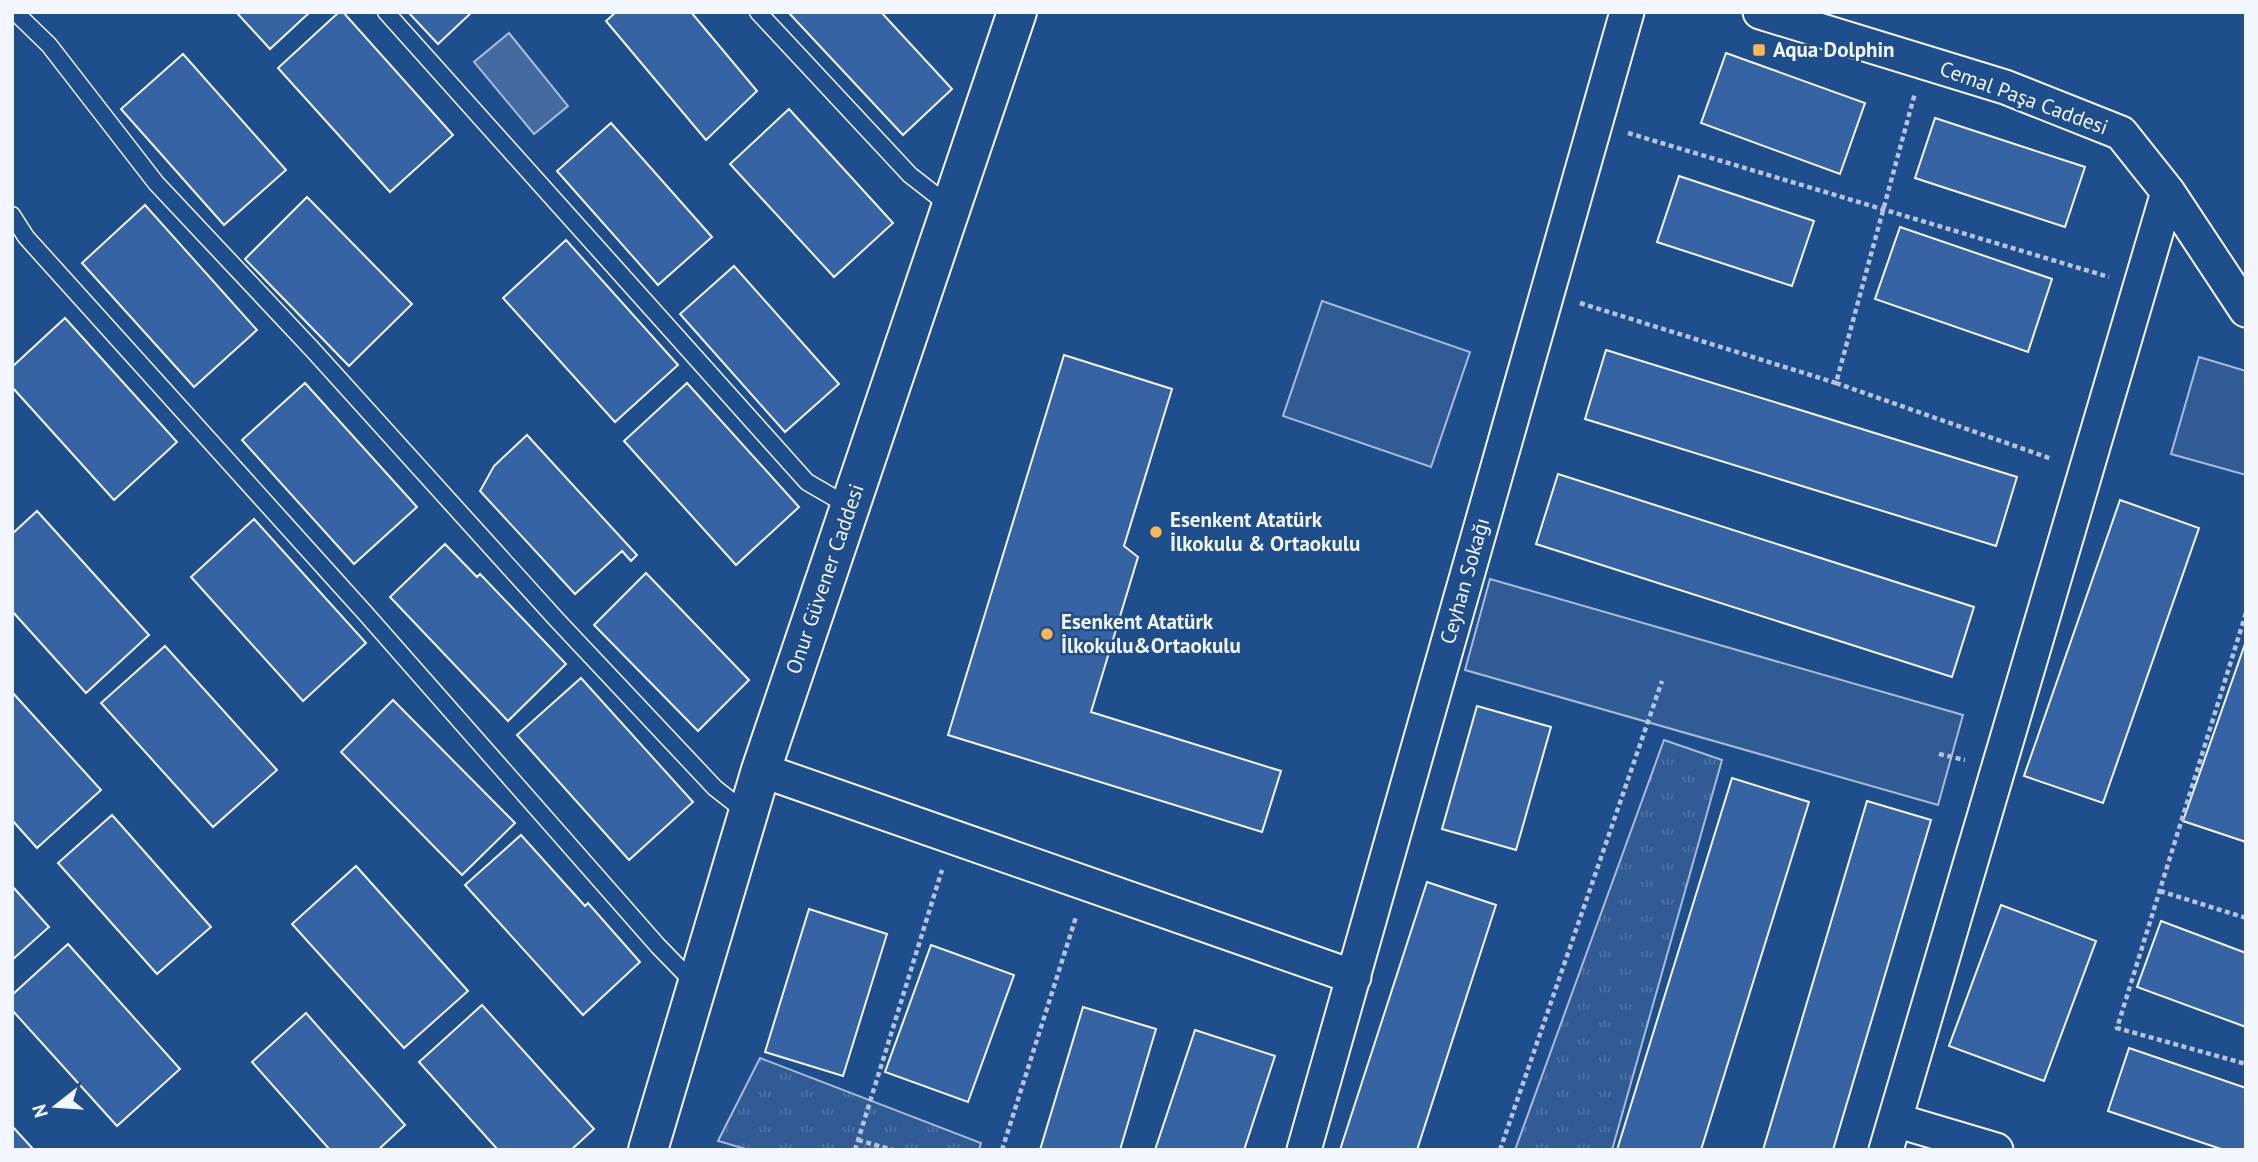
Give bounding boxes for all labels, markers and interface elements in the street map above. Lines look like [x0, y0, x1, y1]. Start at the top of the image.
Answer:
place label: Aqua Dolphin [1773, 36, 1895, 63]
marker: Aqua Dolphin [1751, 42, 1767, 58]
street label: Cemal Paşa Caddesi [1936, 55, 2112, 141]
street label: Onur Güvener Caddesi [779, 480, 870, 677]
place label: Esenkent Atatürk İlkokulu & Ortaokulu [1170, 506, 1360, 557]
street label: Ceyhan Sokağı [1434, 515, 1495, 647]
marker: Esenkent Atatürk İlkokulu & Ortaokulu [1148, 524, 1164, 540]
place label: Esenkent Atatürk İlkokulu&Ortaokulu [1061, 608, 1241, 659]
marker: Esenkent Atatürk İlkokulu&Ortaokulu [1039, 626, 1055, 642]
north arrow [21, 1071, 91, 1141]
text: N [26, 1101, 53, 1120]

